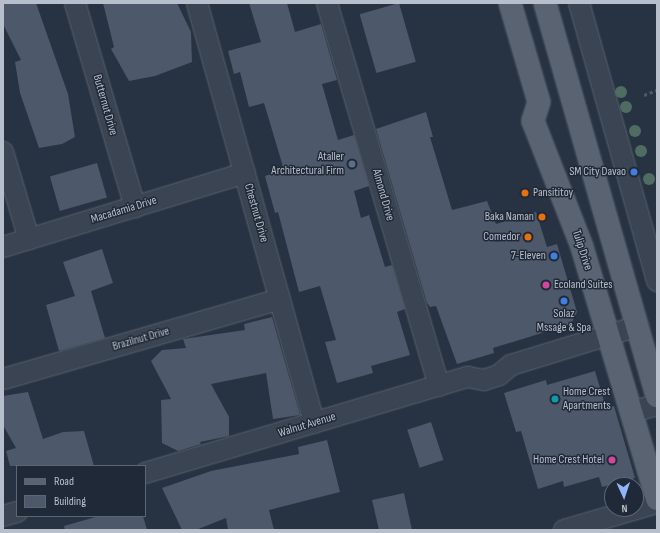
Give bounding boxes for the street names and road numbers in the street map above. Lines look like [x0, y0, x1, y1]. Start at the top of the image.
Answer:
street label: Butternut Drive [89, 73, 121, 137]
street label: Almond Drive [369, 167, 397, 223]
street label: Chestnut Drive [241, 182, 271, 244]
street label: Macadamia Drive [89, 193, 159, 227]
street label: Tulip Drive [569, 228, 595, 272]
street label: Brazilnut Drive [111, 324, 171, 354]
street label: Walnut Avenue [276, 409, 338, 441]

